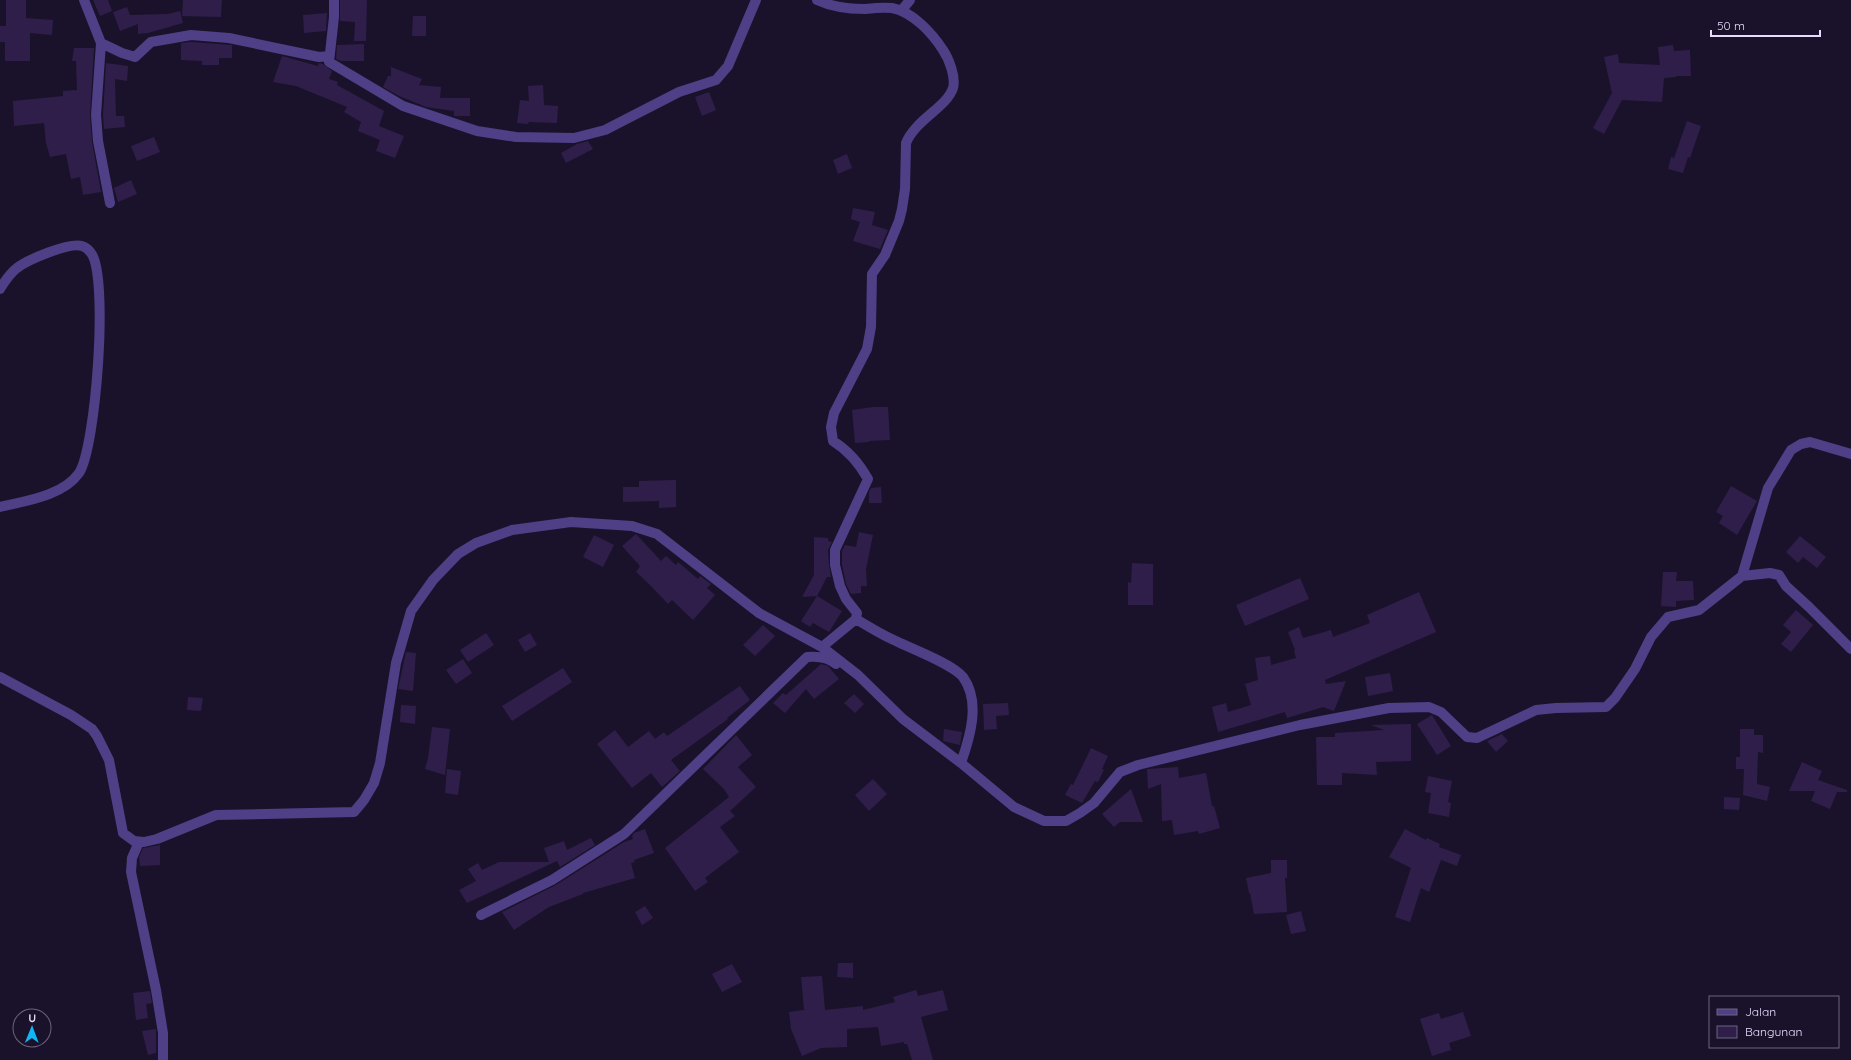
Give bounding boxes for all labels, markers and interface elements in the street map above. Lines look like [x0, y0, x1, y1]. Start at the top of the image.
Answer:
scale bar [1711, 12, 1820, 38]
text: 50 m [1717, 18, 1745, 33]
legend [1709, 996, 1839, 1048]
text: Jalan [1745, 1004, 1776, 1019]
north arrow [12, 1008, 52, 1048]
text: U [28, 1011, 36, 1025]
text: Bangunan [1745, 1024, 1802, 1039]

